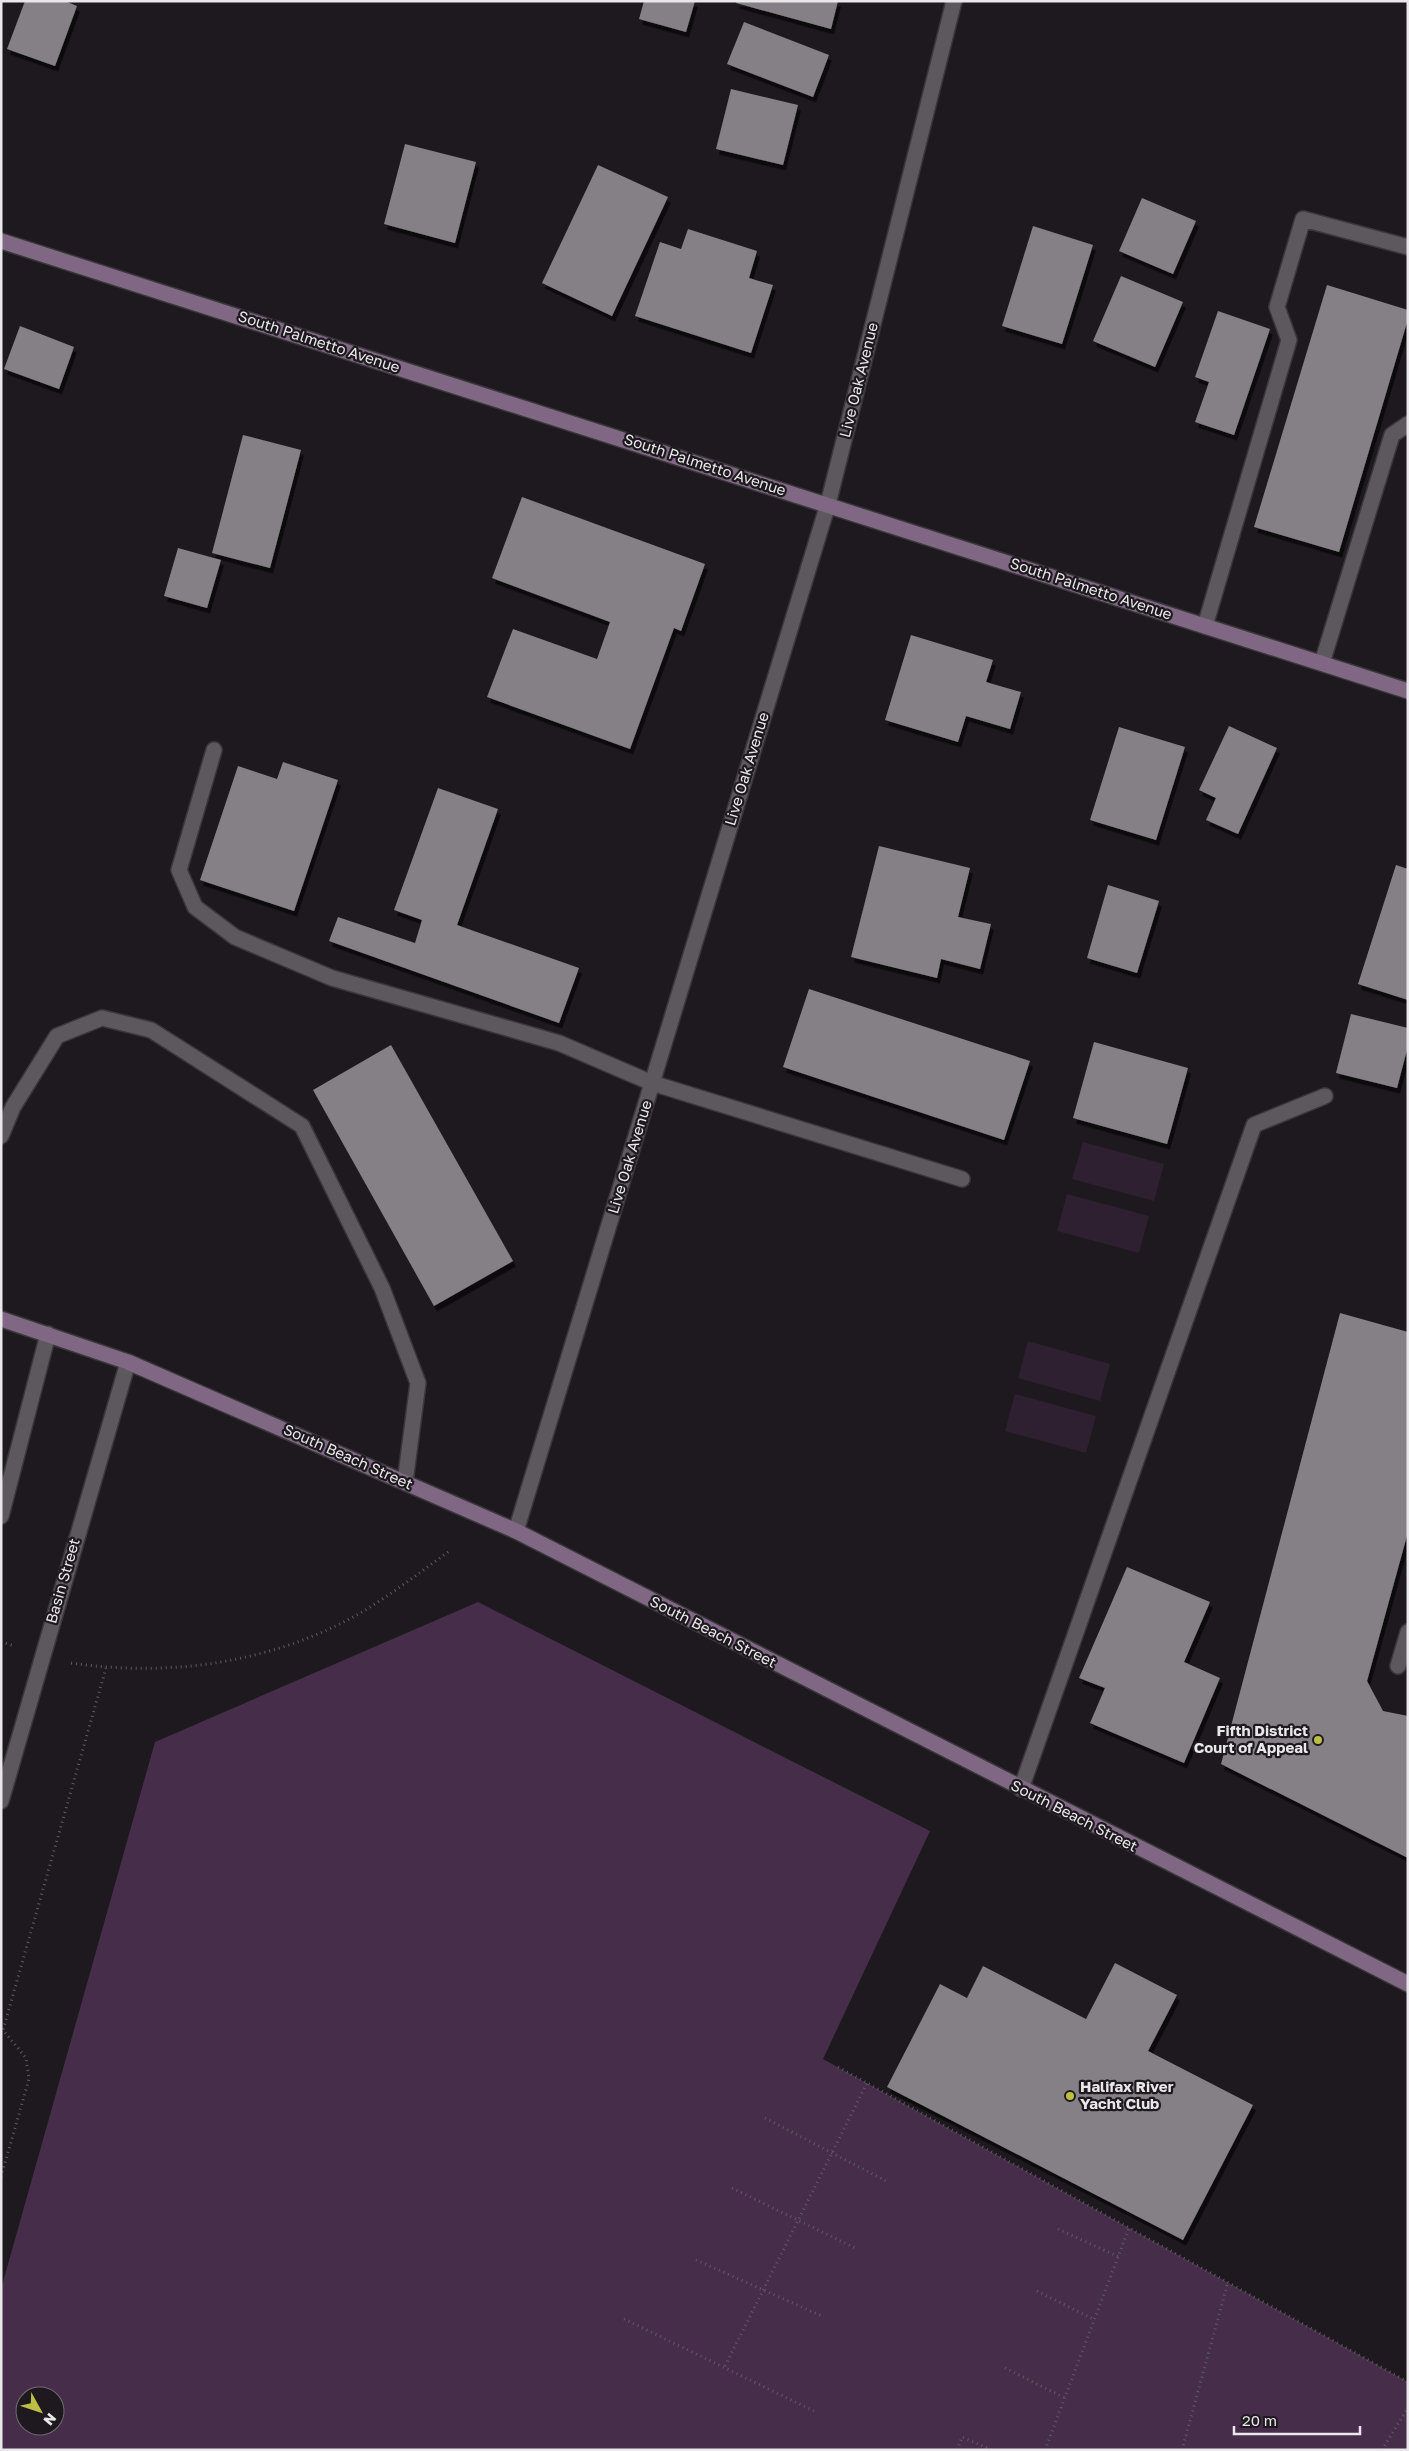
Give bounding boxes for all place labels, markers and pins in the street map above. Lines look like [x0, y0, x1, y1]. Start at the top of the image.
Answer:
place label: Fifth District Court of Appeal [1194, 1721, 1308, 1756]
marker: Fifth District Court of Appeal [1312, 1734, 1324, 1746]
place label: Halifax River Yacht Club [1080, 2077, 1174, 2112]
marker: Halifax River Yacht Club [1064, 2090, 1076, 2102]

